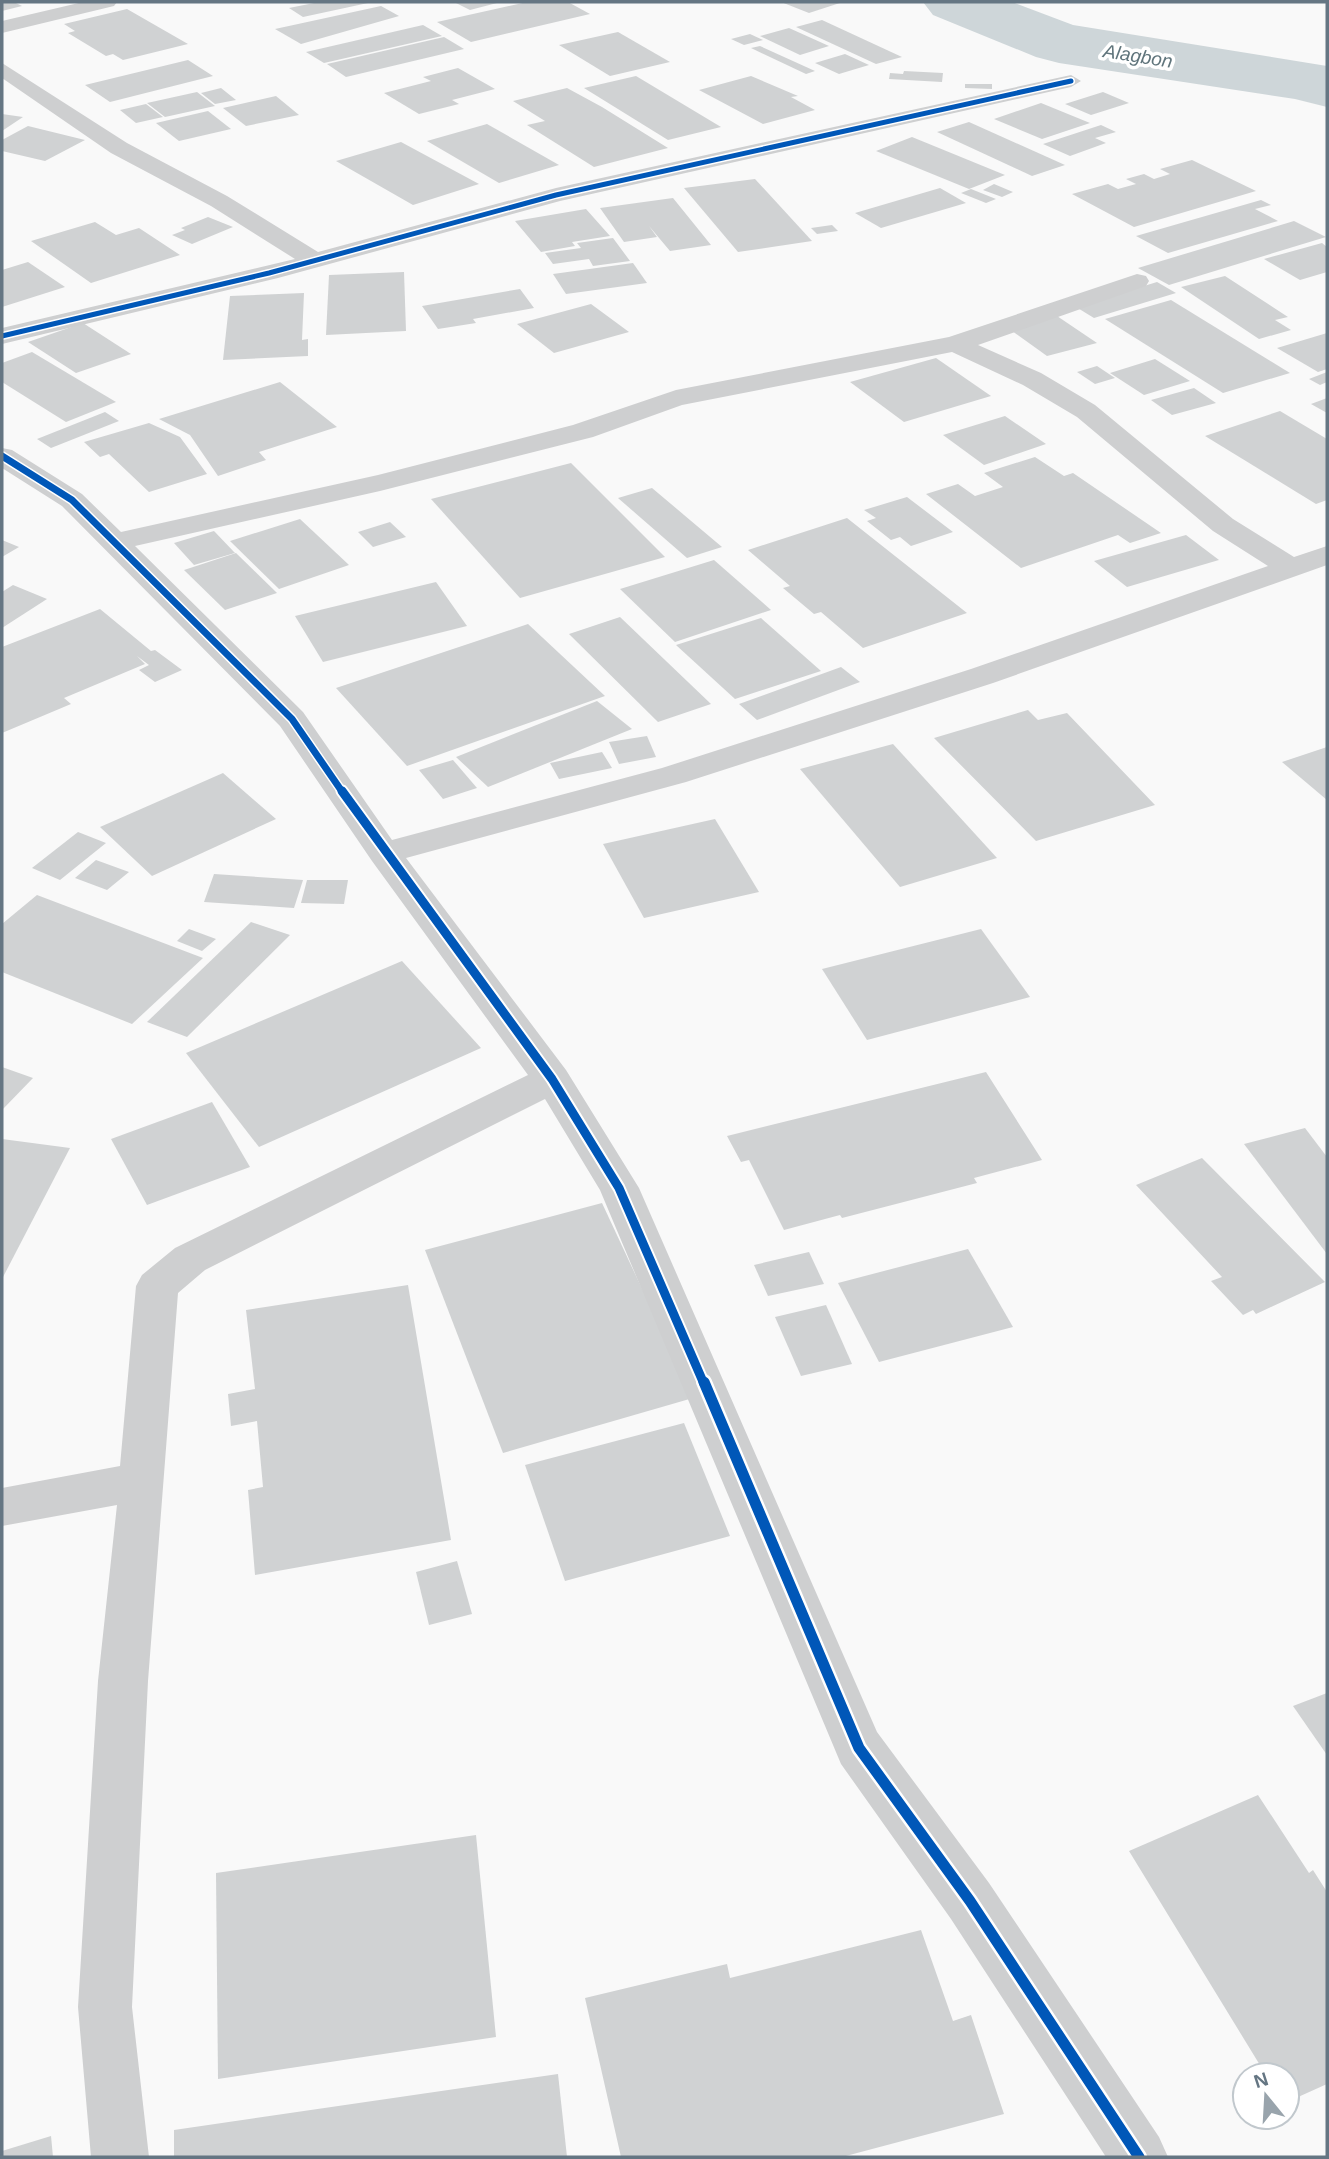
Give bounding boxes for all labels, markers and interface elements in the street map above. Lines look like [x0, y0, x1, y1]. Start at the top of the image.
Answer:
water label: Alagbon [1101, 40, 1174, 72]
north arrow [1231, 2061, 1301, 2131]
text: N [1251, 2068, 1271, 2092]

